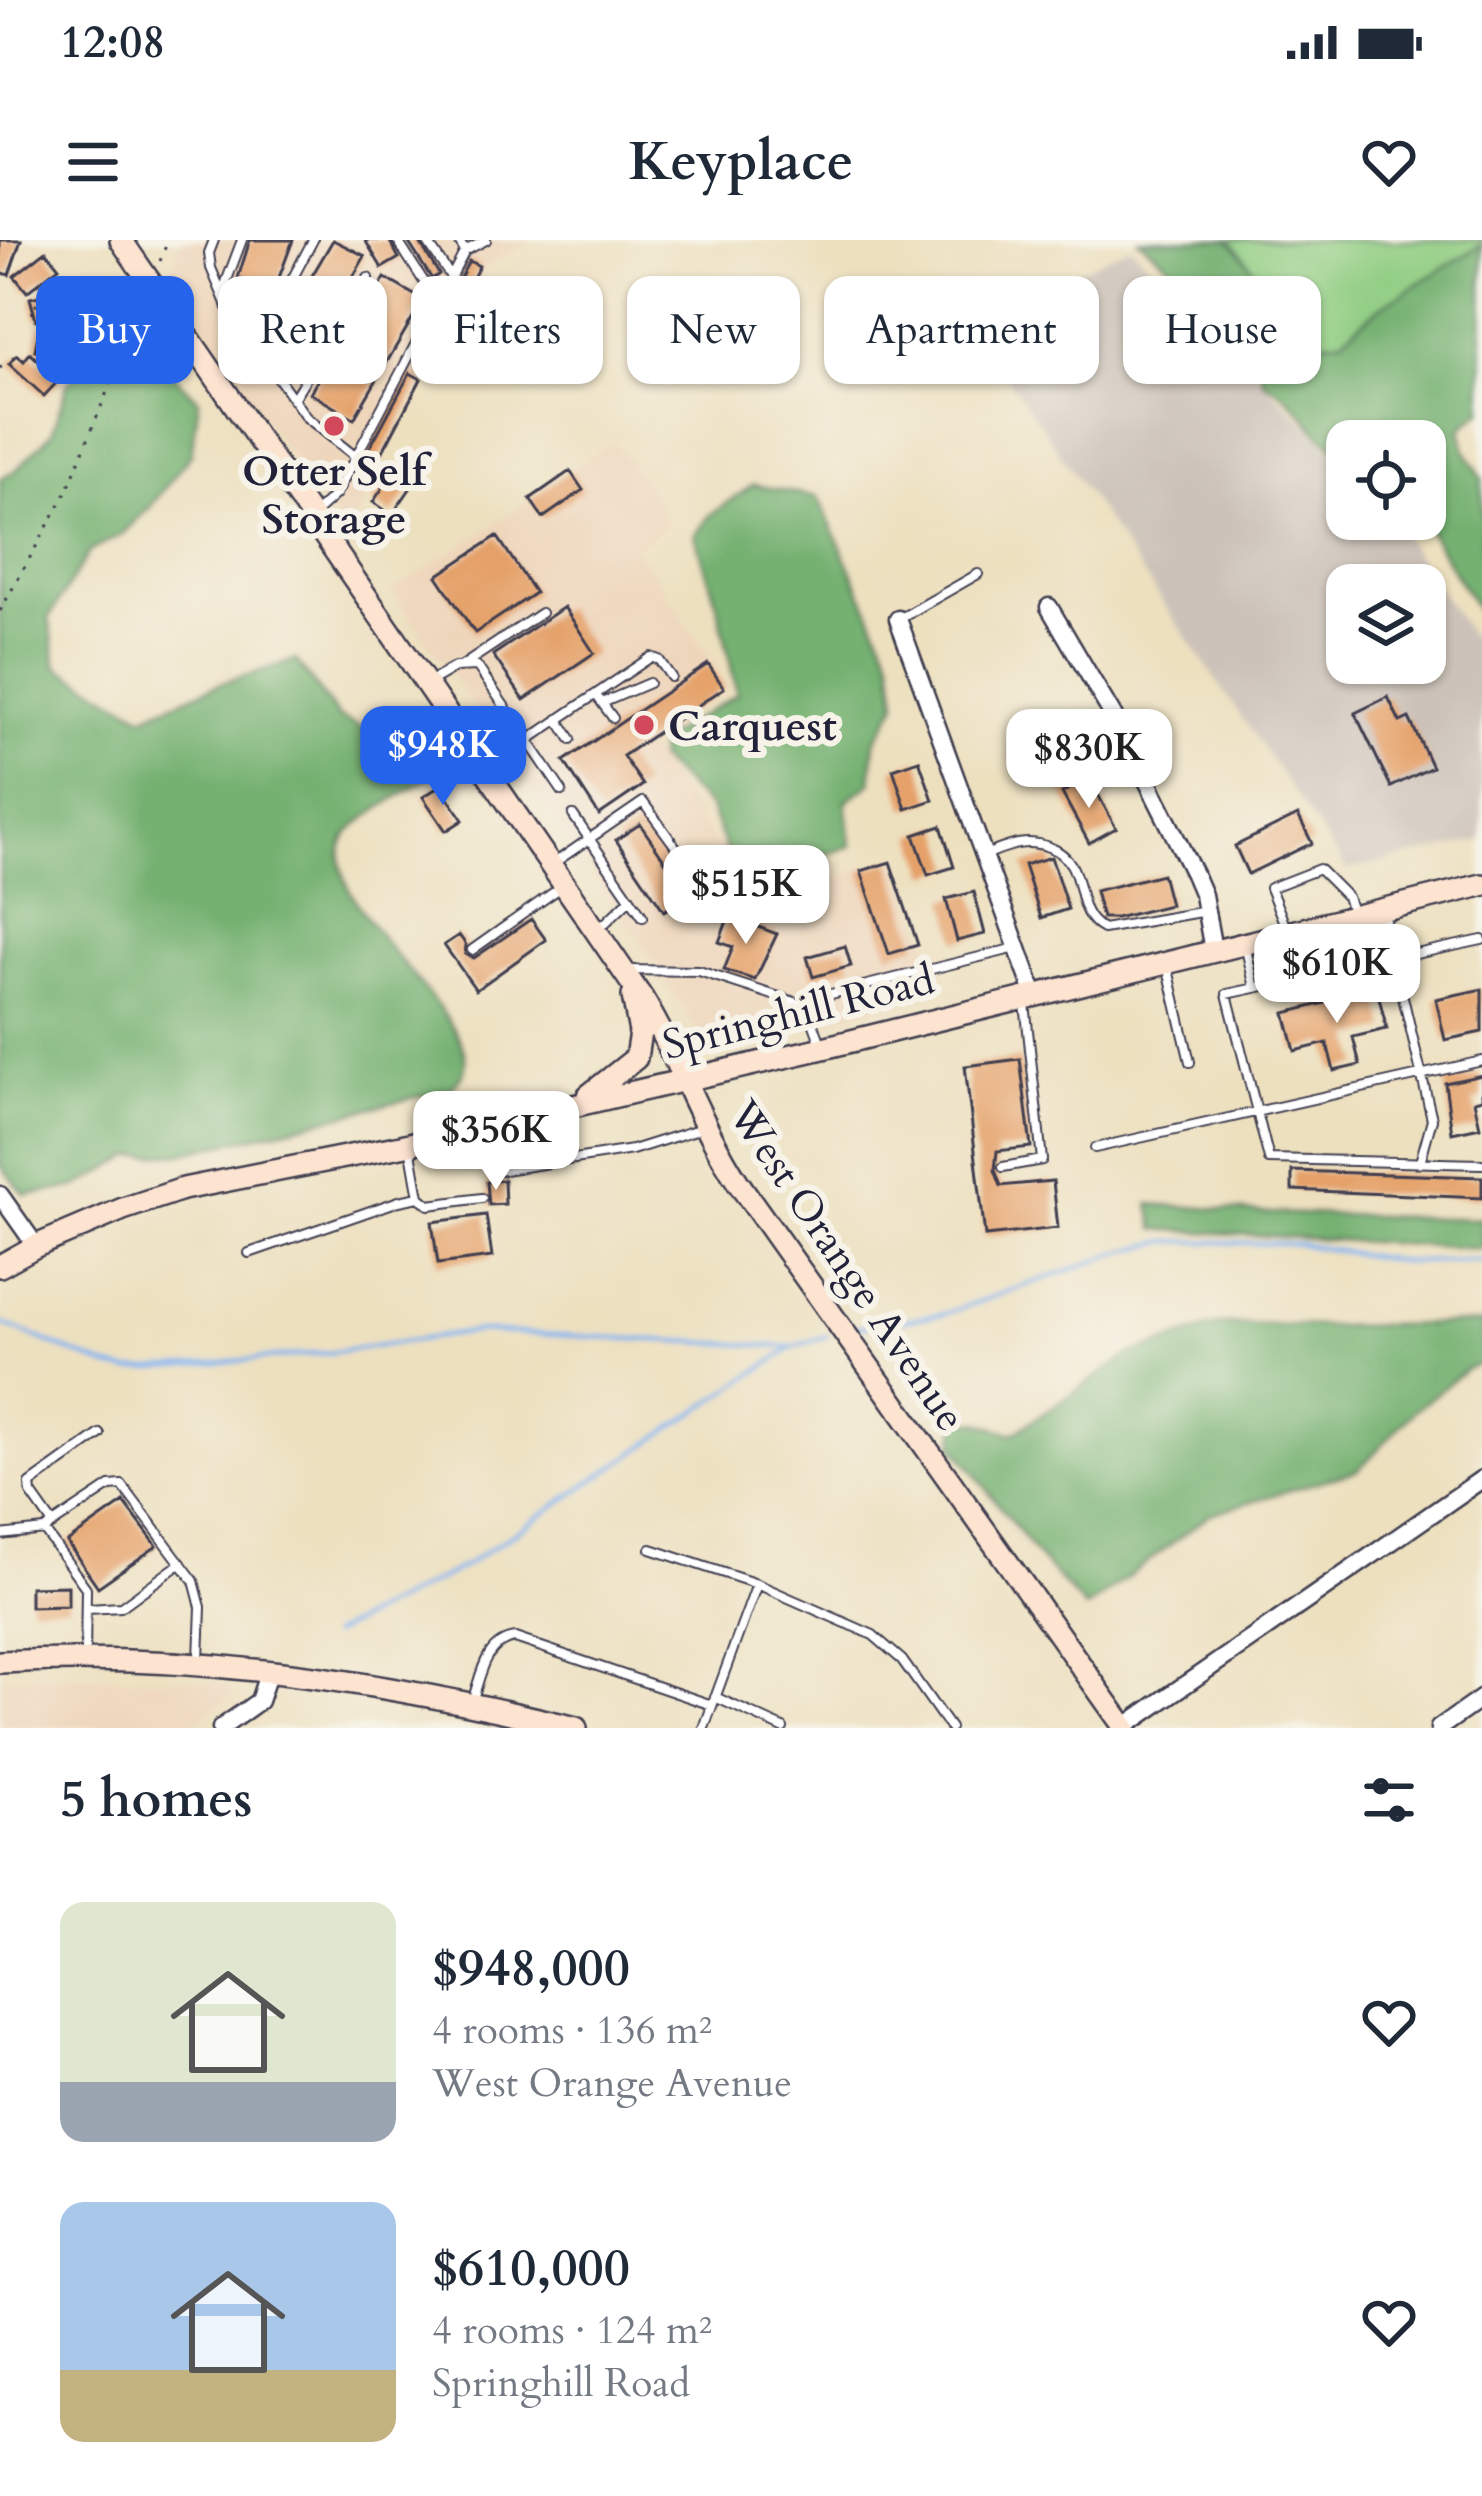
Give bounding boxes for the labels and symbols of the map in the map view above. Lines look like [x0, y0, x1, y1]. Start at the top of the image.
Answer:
marker: Otter Self Storage [321, 413, 347, 439]
place label: Otter Self Storage [242, 443, 433, 548]
place label: Carquest [668, 698, 837, 755]
pin: $948K [359, 706, 527, 808]
pin: $830K [1005, 709, 1173, 811]
marker: Carquest [631, 712, 657, 738]
pin: $515K [662, 845, 830, 947]
pin: $610K [1253, 924, 1421, 1026]
street label: Springhill Road [657, 951, 940, 1074]
street label: West Orange Avenue [714, 1088, 979, 1443]
pin: $356K [412, 1091, 580, 1193]

